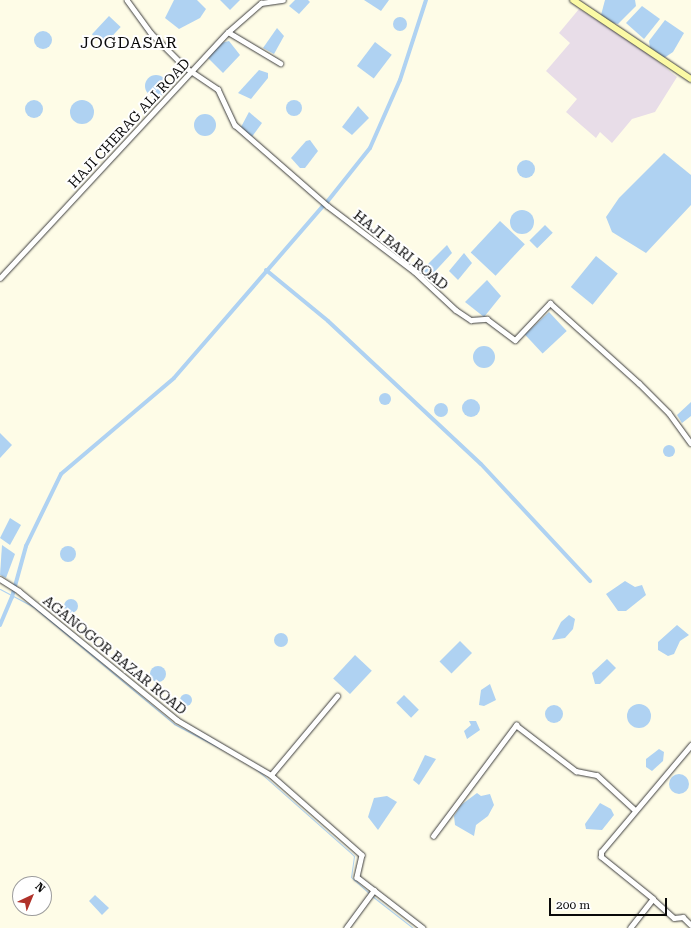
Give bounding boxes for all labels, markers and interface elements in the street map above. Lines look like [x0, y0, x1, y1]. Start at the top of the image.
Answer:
district label: JOGDASAR [80, 33, 178, 53]
street label: HAJI CHERAG ALI ROAD [64, 55, 194, 191]
street label: HAJI BARI ROAD [350, 207, 452, 293]
street label: AGANOGOR BAZAR ROAD [40, 592, 190, 718]
north arrow [12, 876, 52, 916]
text: N [32, 880, 48, 895]
scale bar [551, 890, 669, 916]
text: 200 m [556, 898, 590, 912]

